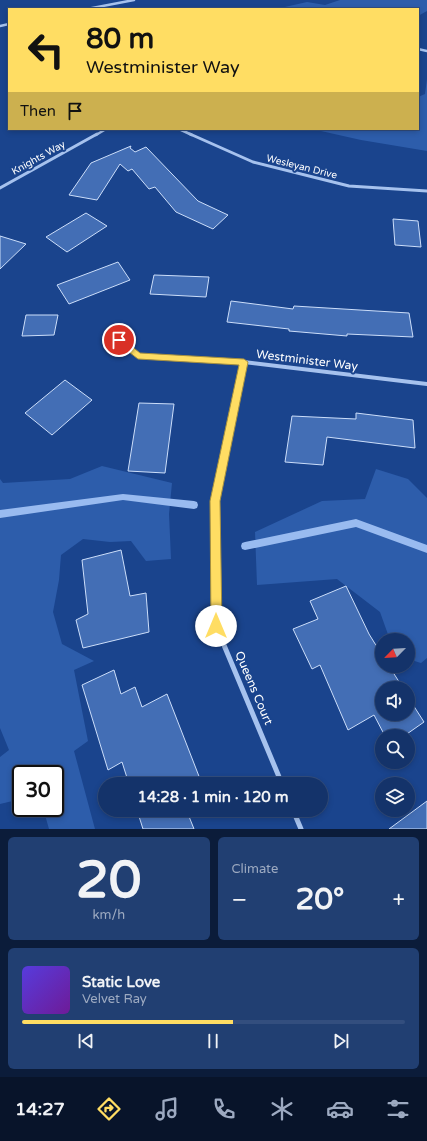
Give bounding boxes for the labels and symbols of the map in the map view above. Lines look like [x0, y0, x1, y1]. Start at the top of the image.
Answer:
street label: Knights Way [10, 138, 68, 178]
street label: Wesleyan Drive [265, 152, 339, 182]
pin [102, 323, 136, 357]
street label: Westminister Way [255, 347, 359, 373]
position arrow [195, 605, 237, 647]
north arrow [375, 633, 415, 673]
street label: Queens Court [232, 649, 276, 727]
speed limit sign: 30 [12, 765, 64, 817]

